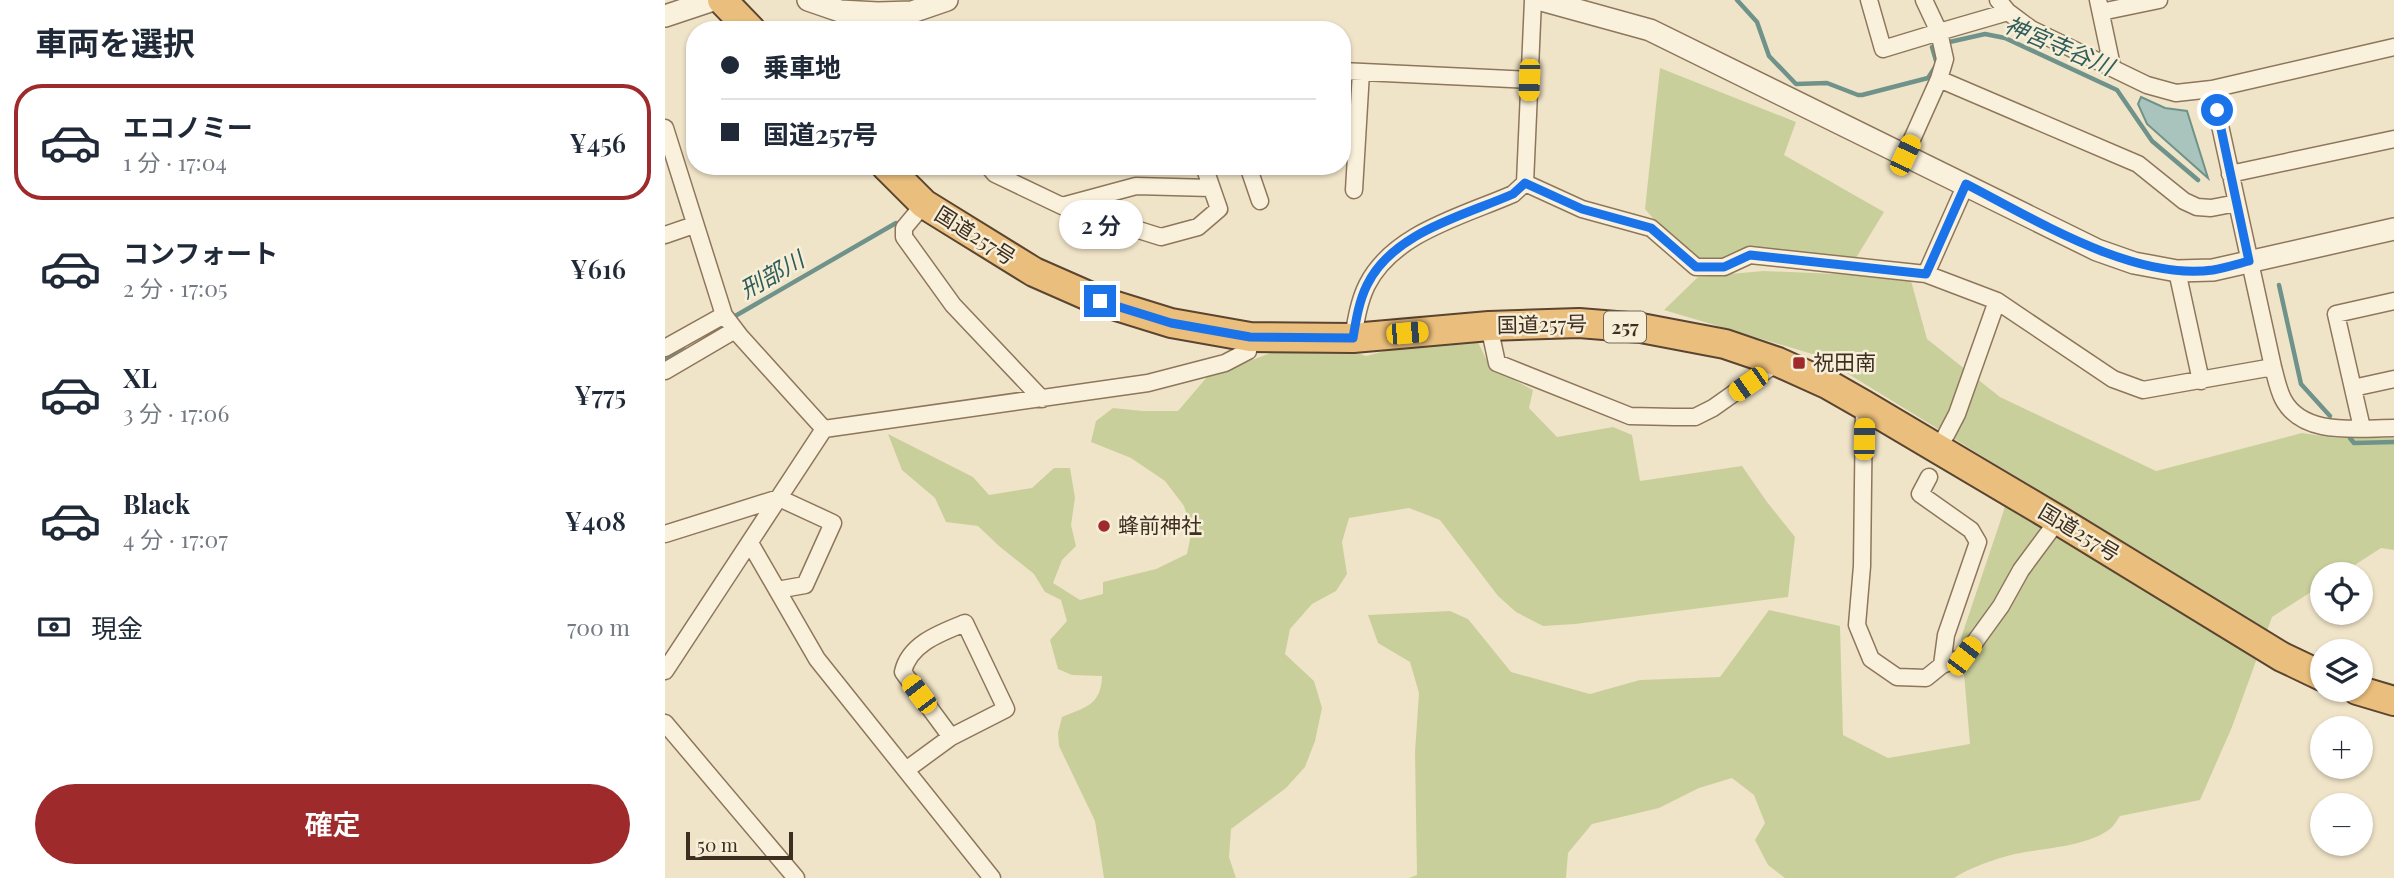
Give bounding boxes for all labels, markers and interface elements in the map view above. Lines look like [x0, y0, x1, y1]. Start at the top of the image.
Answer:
water label: 神宮寺谷川 [2001, 8, 2121, 83]
text: 車両を選択 [35, 20, 195, 63]
text: 乗車地 [763, 49, 841, 84]
car [1518, 59, 1541, 101]
route start [2201, 94, 2233, 126]
text: エコノミー [123, 109, 253, 144]
icon: car [39, 111, 102, 174]
text: 国道257号 [763, 116, 878, 151]
text: ¥456 [569, 125, 626, 160]
car [1887, 132, 1924, 178]
text: 1 分 · 17:04 [123, 146, 227, 177]
street label: 国道257号 [930, 199, 1022, 270]
callout: 2 分 [1058, 200, 1142, 248]
text: 2 分 [1081, 209, 1121, 240]
text: コンフォート [123, 235, 278, 270]
icon: car [39, 237, 102, 300]
water label: 刑部川 [734, 242, 811, 304]
text: ¥616 [570, 251, 626, 286]
text: 2 分 · 17:05 [123, 272, 228, 303]
route end [1084, 285, 1116, 317]
street label: 国道257号 [1497, 308, 1587, 338]
road number: 257 [1604, 312, 1646, 342]
car [1386, 321, 1429, 345]
place label: 祝田南 [1813, 347, 1876, 375]
marker: 祝田南 [1791, 355, 1807, 371]
text: XL [123, 360, 157, 395]
icon: car [39, 363, 102, 426]
car [1725, 363, 1772, 405]
text: ¥775 [574, 377, 626, 412]
text: 3 分 · 17:06 [123, 397, 229, 428]
car [1854, 418, 1875, 460]
text: Black [123, 486, 190, 521]
icon: car [39, 489, 102, 552]
street label: 国道257号 [2034, 496, 2126, 567]
text: ¥408 [565, 503, 626, 538]
place label: 蜂前神社 [1118, 510, 1202, 538]
marker: 蜂前神社 [1096, 518, 1112, 534]
text: 4 分 · 17:07 [123, 523, 228, 554]
map controls [2310, 562, 2373, 856]
button: locate [2310, 562, 2373, 625]
icon: cash [35, 608, 73, 646]
text: 現金 [91, 610, 143, 645]
text: 700 m [567, 611, 630, 642]
car [1943, 633, 1986, 679]
button: layers [2310, 639, 2373, 702]
car [898, 671, 941, 717]
button: + [2310, 716, 2373, 779]
button: 確定 [35, 784, 630, 864]
button: − [2310, 793, 2373, 856]
scale bar [686, 829, 793, 861]
text: 50 m [697, 831, 738, 857]

